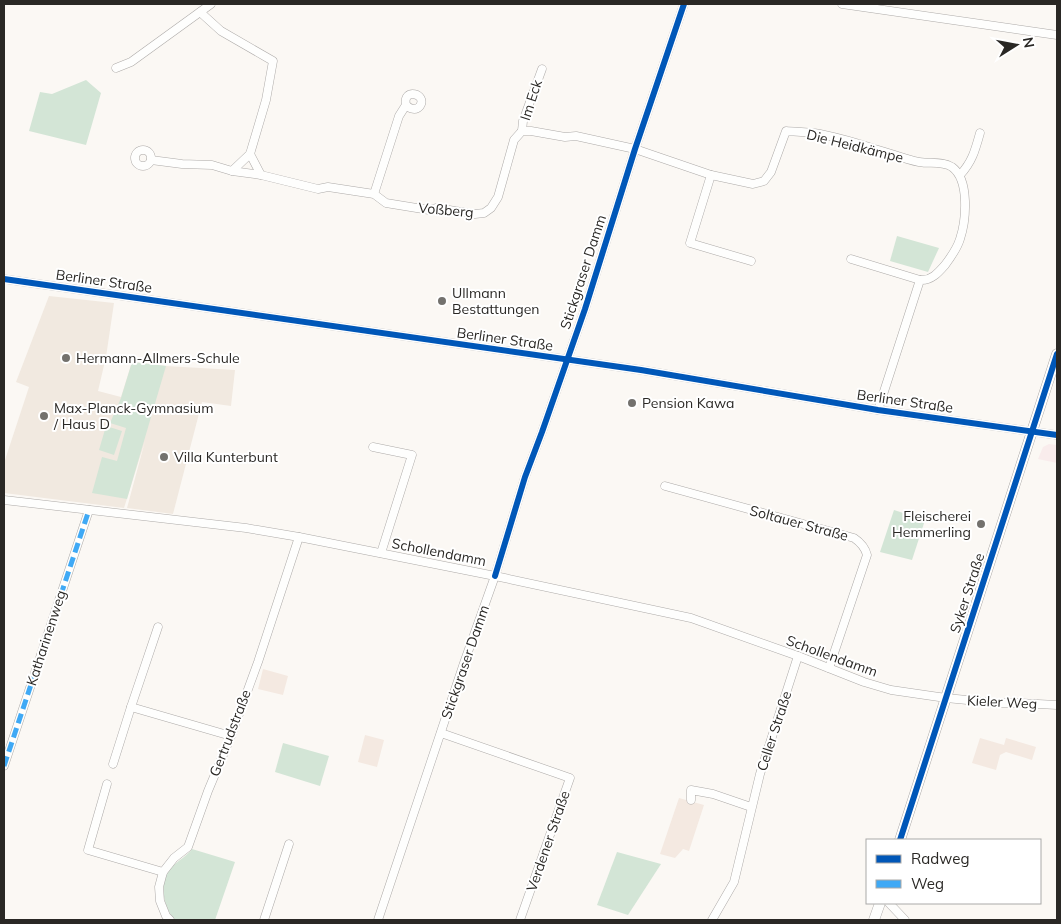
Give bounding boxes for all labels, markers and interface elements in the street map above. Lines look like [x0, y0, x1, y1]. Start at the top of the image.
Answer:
north arrow [991, 20, 1041, 70]
text: N [1019, 36, 1039, 49]
street label: Im Eck [516, 77, 546, 123]
street label: Die Heidkämpe [805, 125, 905, 167]
street label: Voßberg [418, 199, 474, 221]
street label: Stickgraser Damm [556, 212, 610, 332]
street label: Berliner Straße [55, 265, 153, 297]
place label: Ullmann Bestattungen [452, 284, 539, 318]
marker: Ullmann Bestattungen [436, 295, 448, 307]
street label: Berliner Straße [456, 323, 554, 355]
place label: Hermann-Allmers-Schule [76, 349, 240, 367]
marker: Hermann-Allmers-Schule [60, 352, 72, 364]
street label: Berliner Straße [856, 385, 954, 417]
place label: Pension Kawa [642, 394, 734, 412]
marker: Pension Kawa [626, 397, 638, 409]
place label: Max-Planck-Gymnasium / Haus D [53, 399, 213, 433]
marker: Max-Planck-Gymnasium / Haus D [38, 410, 50, 422]
place label: Villa Kunterbunt [174, 448, 278, 466]
marker: Villa Kunterbunt [158, 451, 170, 463]
street label: Soltauer Straße [748, 501, 850, 545]
place label: Fleischerei Hemmerling [892, 507, 971, 541]
marker: Fleischerei Hemmerling [975, 518, 987, 530]
street label: Schollendamm [390, 534, 488, 570]
street label: Syker Straße [946, 551, 988, 635]
street label: Katharinenweg [22, 588, 70, 688]
street label: Stickgraser Damm [437, 603, 493, 721]
street label: Schollendamm [784, 631, 880, 681]
street label: Gertrudstraße [205, 687, 255, 779]
street label: Celler Straße [753, 689, 795, 773]
street label: Kieler Weg [966, 691, 1038, 713]
street label: Verdener Straße [522, 788, 574, 894]
legend [866, 839, 1041, 904]
text: Radweg [911, 849, 969, 868]
text: Weg [911, 874, 944, 893]

